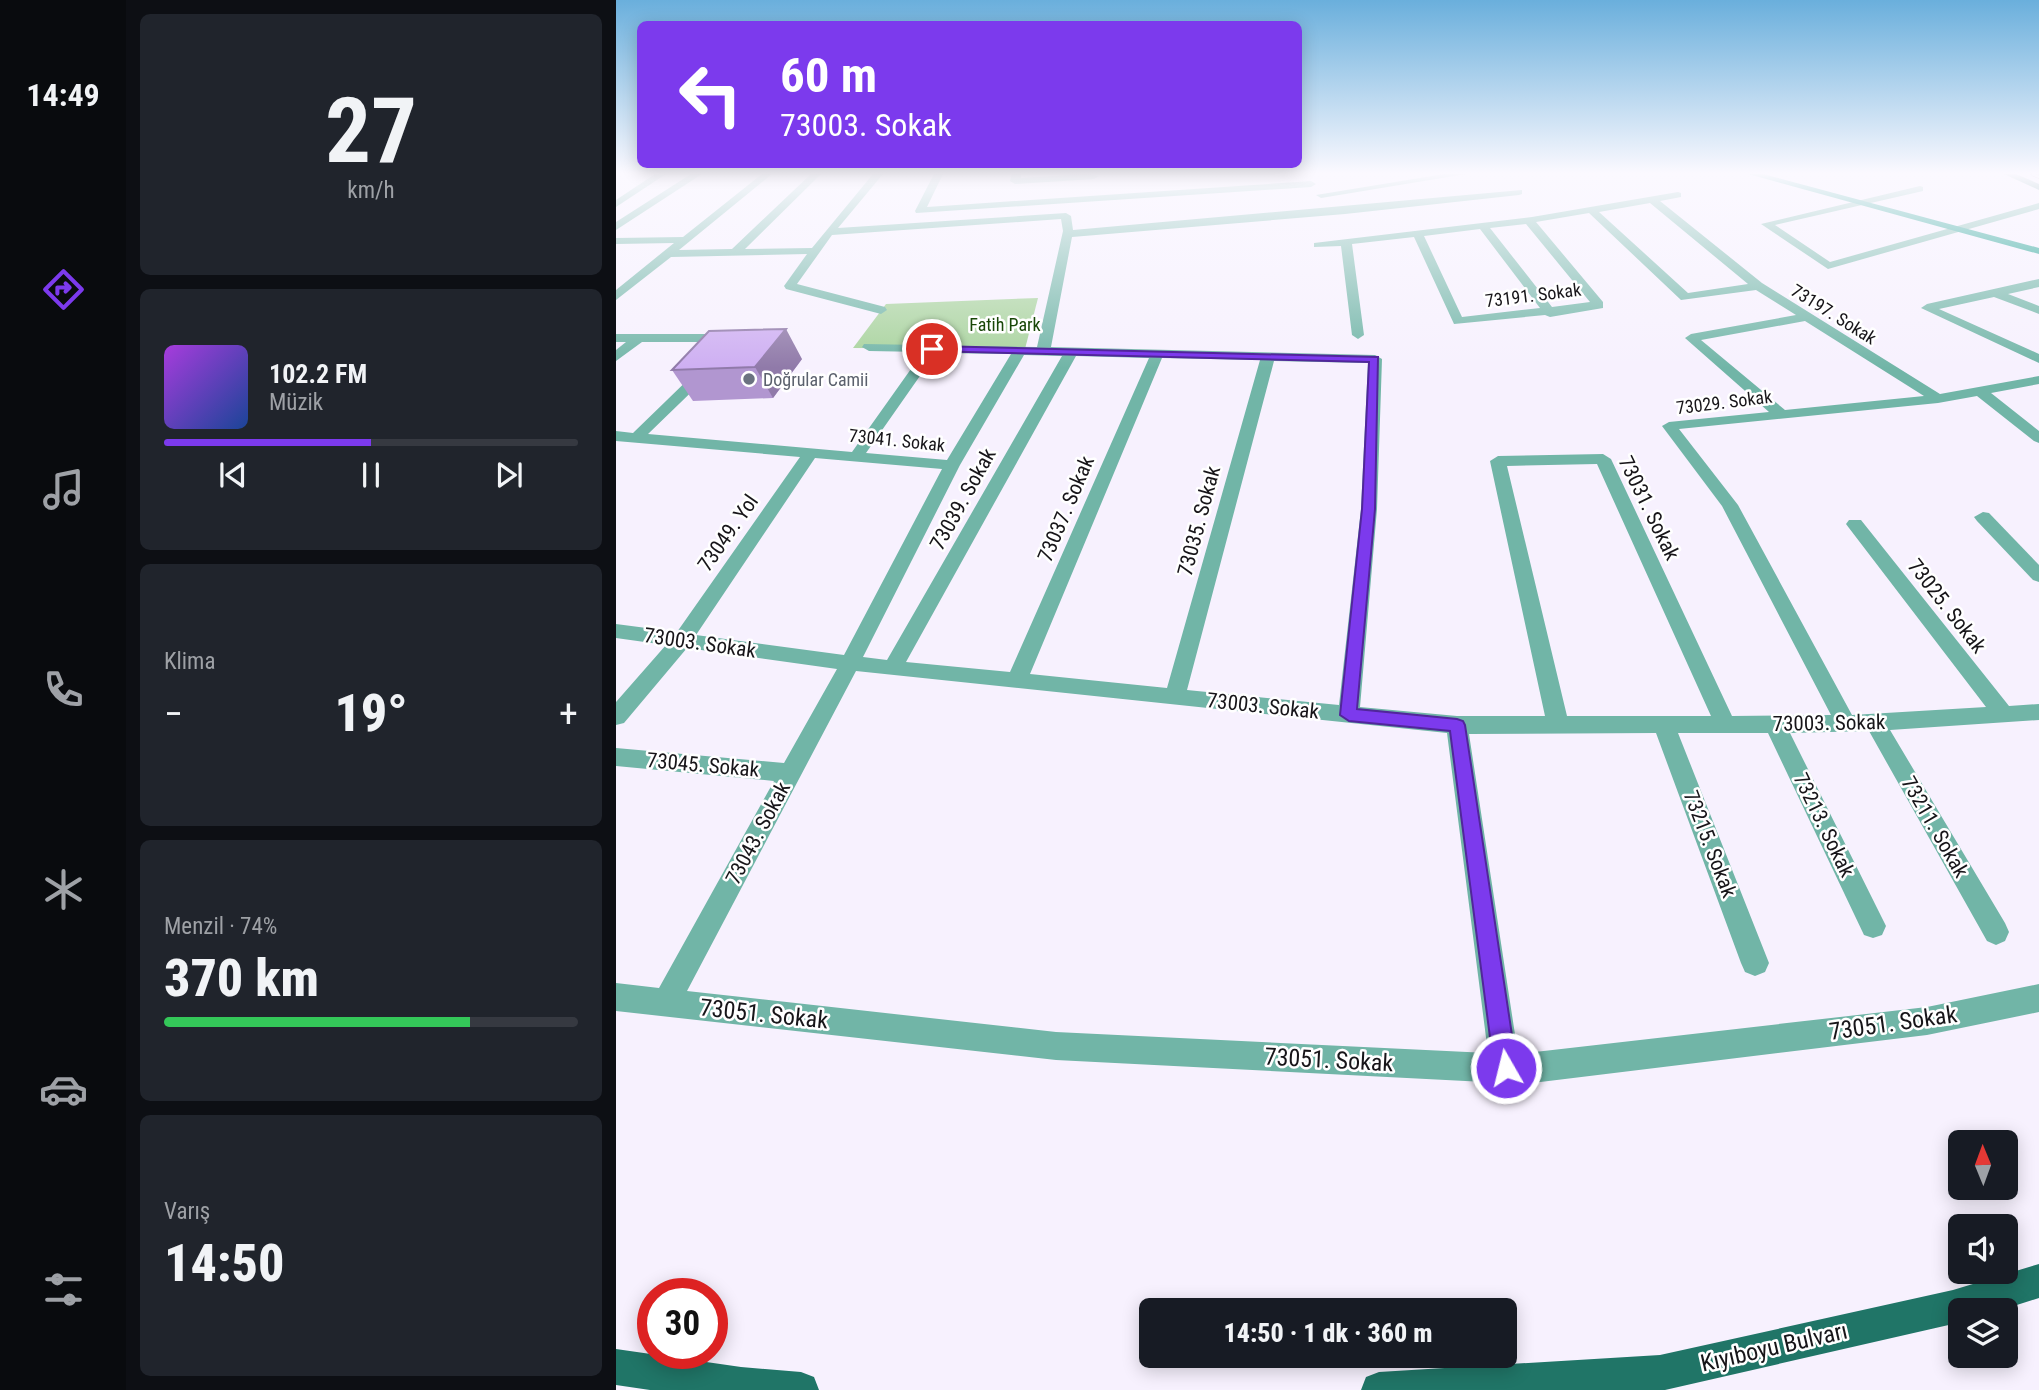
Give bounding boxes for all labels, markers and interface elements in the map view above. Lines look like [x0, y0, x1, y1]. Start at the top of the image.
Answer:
text: 60 m [780, 47, 877, 104]
icon: left [665, 49, 756, 140]
text: 14:49 [26, 76, 100, 114]
text: 27 [325, 78, 417, 184]
text: 73003. Sokak [780, 106, 952, 144]
text: km/h [347, 177, 395, 204]
icon: directions [39, 265, 88, 314]
street label: 73191. Sokak [1484, 279, 1582, 311]
street label: 73197. Sokak [1788, 280, 1880, 348]
park label: Fatih Park [969, 314, 1041, 335]
pin [902, 319, 962, 379]
icon: arrive [913, 330, 951, 368]
text: 102.2 FM [269, 359, 367, 389]
place label: Doğrular Camii [763, 369, 868, 390]
marker: Doğrular Camii [741, 371, 757, 387]
street label: 73029. Sokak [1675, 386, 1773, 418]
text: Müzik [269, 389, 323, 416]
street label: 73041. Sokak [848, 425, 946, 455]
street label: 73039. Sokak [925, 443, 1001, 554]
street label: 73037. Sokak [1033, 452, 1099, 566]
street label: 73031. Sokak [1614, 452, 1685, 564]
icon: previous [214, 456, 252, 494]
icon: pause [352, 456, 390, 494]
icon: next [490, 456, 528, 494]
street label: 73035. Sokak [1173, 463, 1225, 578]
icon: music [39, 465, 88, 514]
street label: 73049. Yol [693, 490, 763, 576]
street label: 73025. Sokak [1903, 554, 1991, 658]
street label: 73003. Sokak [643, 623, 758, 663]
text: Klima [164, 648, 215, 675]
icon: phone [39, 665, 88, 714]
text: 19° [334, 683, 408, 744]
street label: 73003. Sokak [1206, 688, 1321, 724]
text: − [164, 692, 183, 736]
text: + [559, 692, 578, 736]
street label: 73003. Sokak [1772, 710, 1886, 736]
street label: 73045. Sokak [646, 748, 761, 782]
street label: 73213. Sokak [1789, 769, 1860, 881]
street label: 73211. Sokak [1896, 772, 1974, 882]
street label: 73043. Sokak [721, 777, 795, 888]
street label: 73215. Sokak [1679, 787, 1742, 901]
icon: climate [39, 865, 88, 914]
text: Menzil · 74% [164, 913, 277, 940]
text: 370 km [164, 948, 319, 1009]
street label: 73051. Sokak [699, 993, 830, 1035]
street label: 73051. Sokak [1827, 1000, 1959, 1046]
position arrow [1469, 1031, 1543, 1105]
street label: 73051. Sokak [1264, 1043, 1394, 1077]
icon: car [39, 1065, 88, 1114]
north arrow [1948, 1130, 2018, 1200]
map controls [1948, 1130, 2018, 1368]
text: Varış [164, 1198, 210, 1225]
button: sound [1948, 1214, 2018, 1284]
text: 14:50 [164, 1233, 284, 1294]
icon: filters [39, 1265, 88, 1314]
speed limit sign: 30 [637, 1278, 728, 1369]
button: layers [1948, 1298, 2018, 1368]
street label: Kıyıboyu Bulvarı [1698, 1316, 1850, 1378]
text: 14:50 · 1 dk · 360 m [1223, 1318, 1433, 1348]

